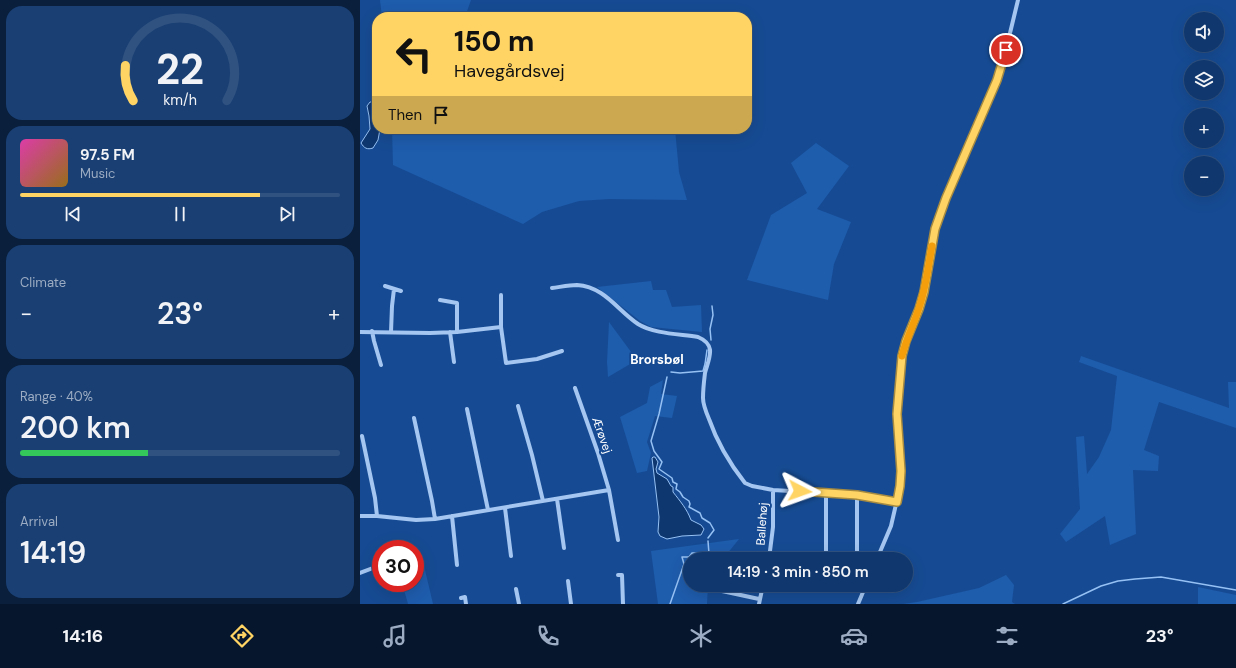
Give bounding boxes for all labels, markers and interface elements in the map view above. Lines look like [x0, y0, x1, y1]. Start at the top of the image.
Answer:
map controls [1184, 12, 1224, 196]
button: sound [1184, 12, 1224, 52]
text: 150 m [454, 23, 534, 60]
icon: left [388, 28, 440, 80]
pin [989, 33, 1023, 67]
icon: arrive [995, 39, 1017, 61]
text: 22 [156, 43, 204, 97]
text: Havegårdsvej [454, 59, 565, 83]
button: layers [1184, 60, 1224, 100]
text: km/h [163, 90, 197, 108]
icon: arrive [430, 104, 452, 126]
text: Then [388, 105, 422, 125]
button: + [1184, 108, 1224, 148]
text: 97.5 FM [80, 145, 135, 165]
button: − [1184, 156, 1224, 196]
text: Music [80, 165, 115, 182]
icon: previous [62, 203, 84, 225]
icon: pause [169, 203, 191, 225]
icon: next [276, 203, 298, 225]
text: Climate [20, 274, 66, 291]
text: 23° [157, 294, 203, 333]
text: − [20, 299, 32, 328]
text: + [328, 299, 340, 328]
district label: Brorsbøl [630, 351, 684, 368]
text: Range · 40% [20, 388, 93, 405]
text: 200 km [20, 408, 131, 447]
street label: Ærøvej [588, 415, 616, 456]
position arrow [779, 470, 821, 512]
street label: Ballehøj [753, 502, 771, 546]
text: Arrival [20, 513, 58, 530]
text: 14:19 [20, 533, 86, 572]
speed limit sign: 30 [372, 540, 424, 592]
text: 14:19 · 3 min · 850 m [727, 562, 869, 582]
icon: directions [228, 622, 256, 650]
icon: music [381, 622, 409, 650]
icon: phone [534, 622, 562, 650]
icon: climate [687, 622, 715, 650]
icon: car [840, 622, 868, 650]
icon: filters [993, 622, 1021, 650]
text: 14:16 [62, 624, 103, 648]
text: 23° [1146, 624, 1173, 648]

